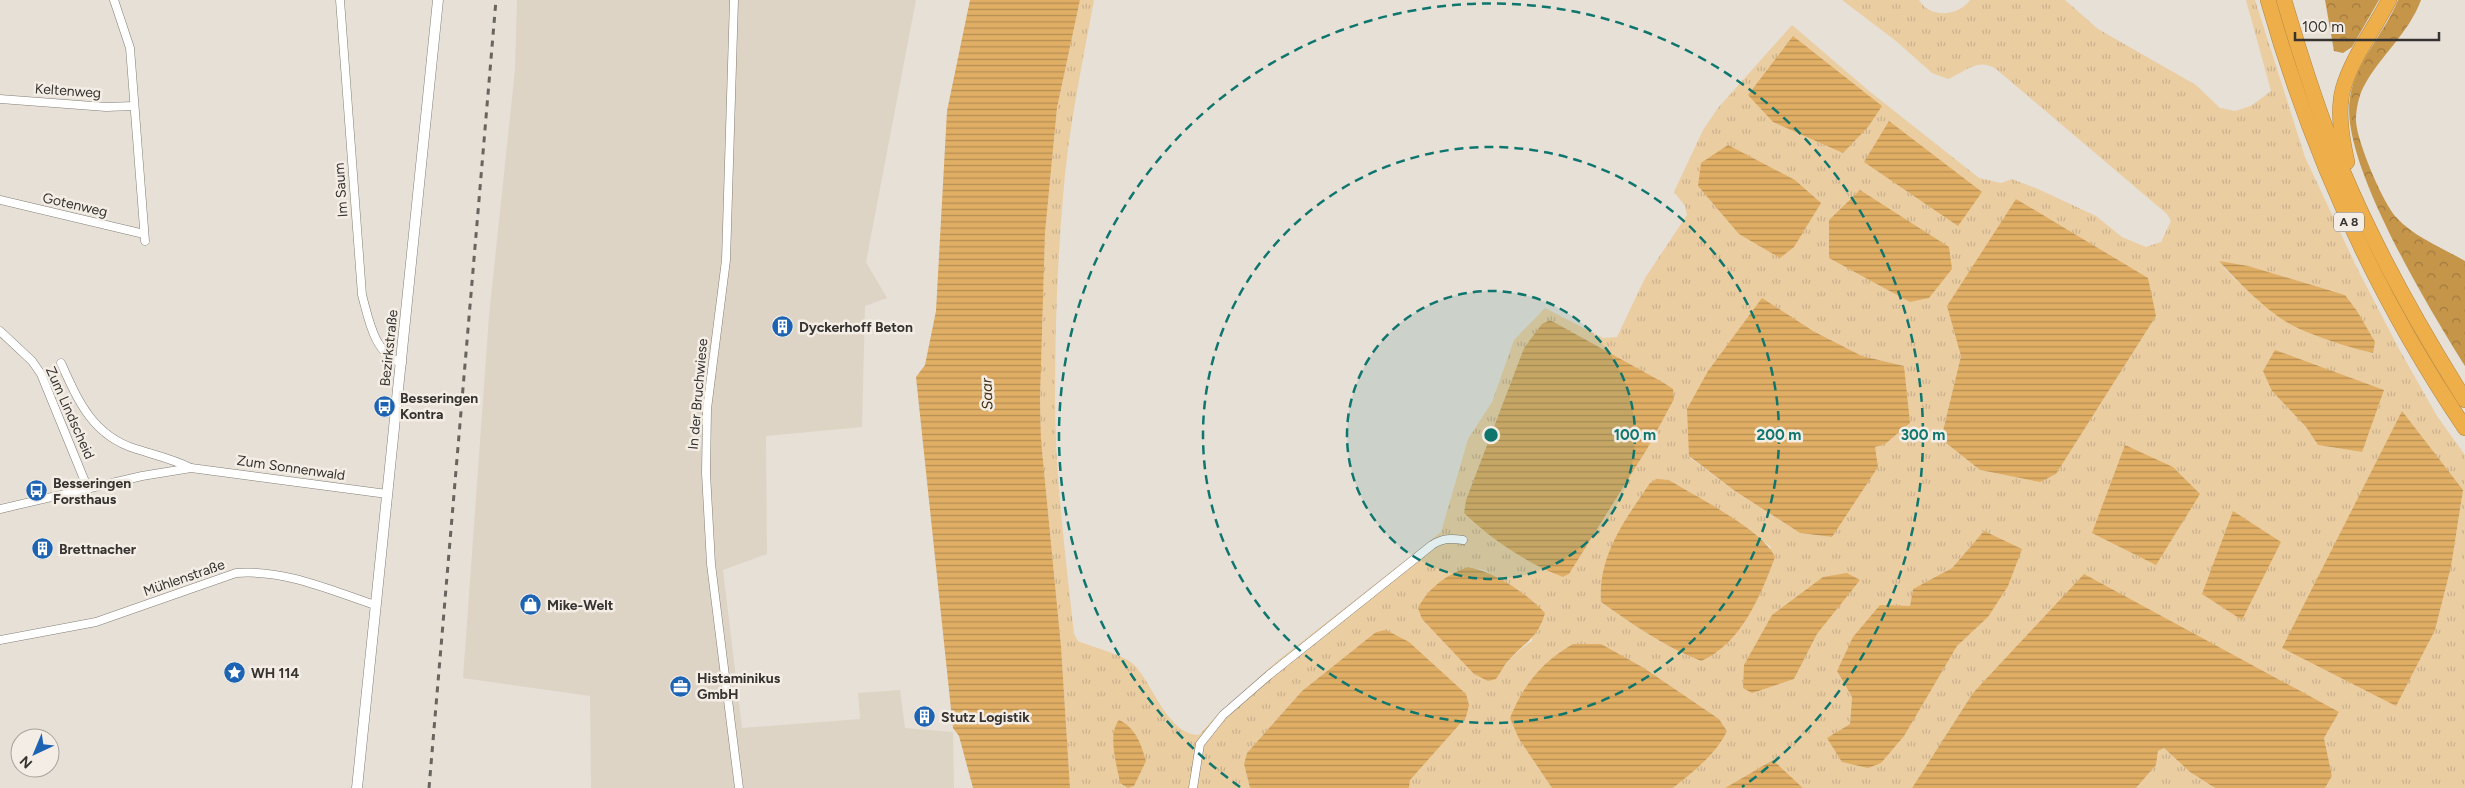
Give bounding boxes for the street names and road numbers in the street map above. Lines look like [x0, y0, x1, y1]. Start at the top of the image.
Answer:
street label: Keltenweg [34, 80, 102, 102]
street label: Im Saum [331, 162, 351, 218]
street label: Gotenweg [41, 189, 109, 221]
road number: A 8 [2334, 212, 2364, 232]
street label: Bezirkstraße [377, 308, 402, 387]
street label: In der Bruchwiese [685, 337, 711, 450]
street label: Zum Lindscheid [42, 364, 98, 462]
street label: Zum Sonnenwald [236, 452, 346, 484]
street label: Mühlenstraße [141, 556, 227, 600]

